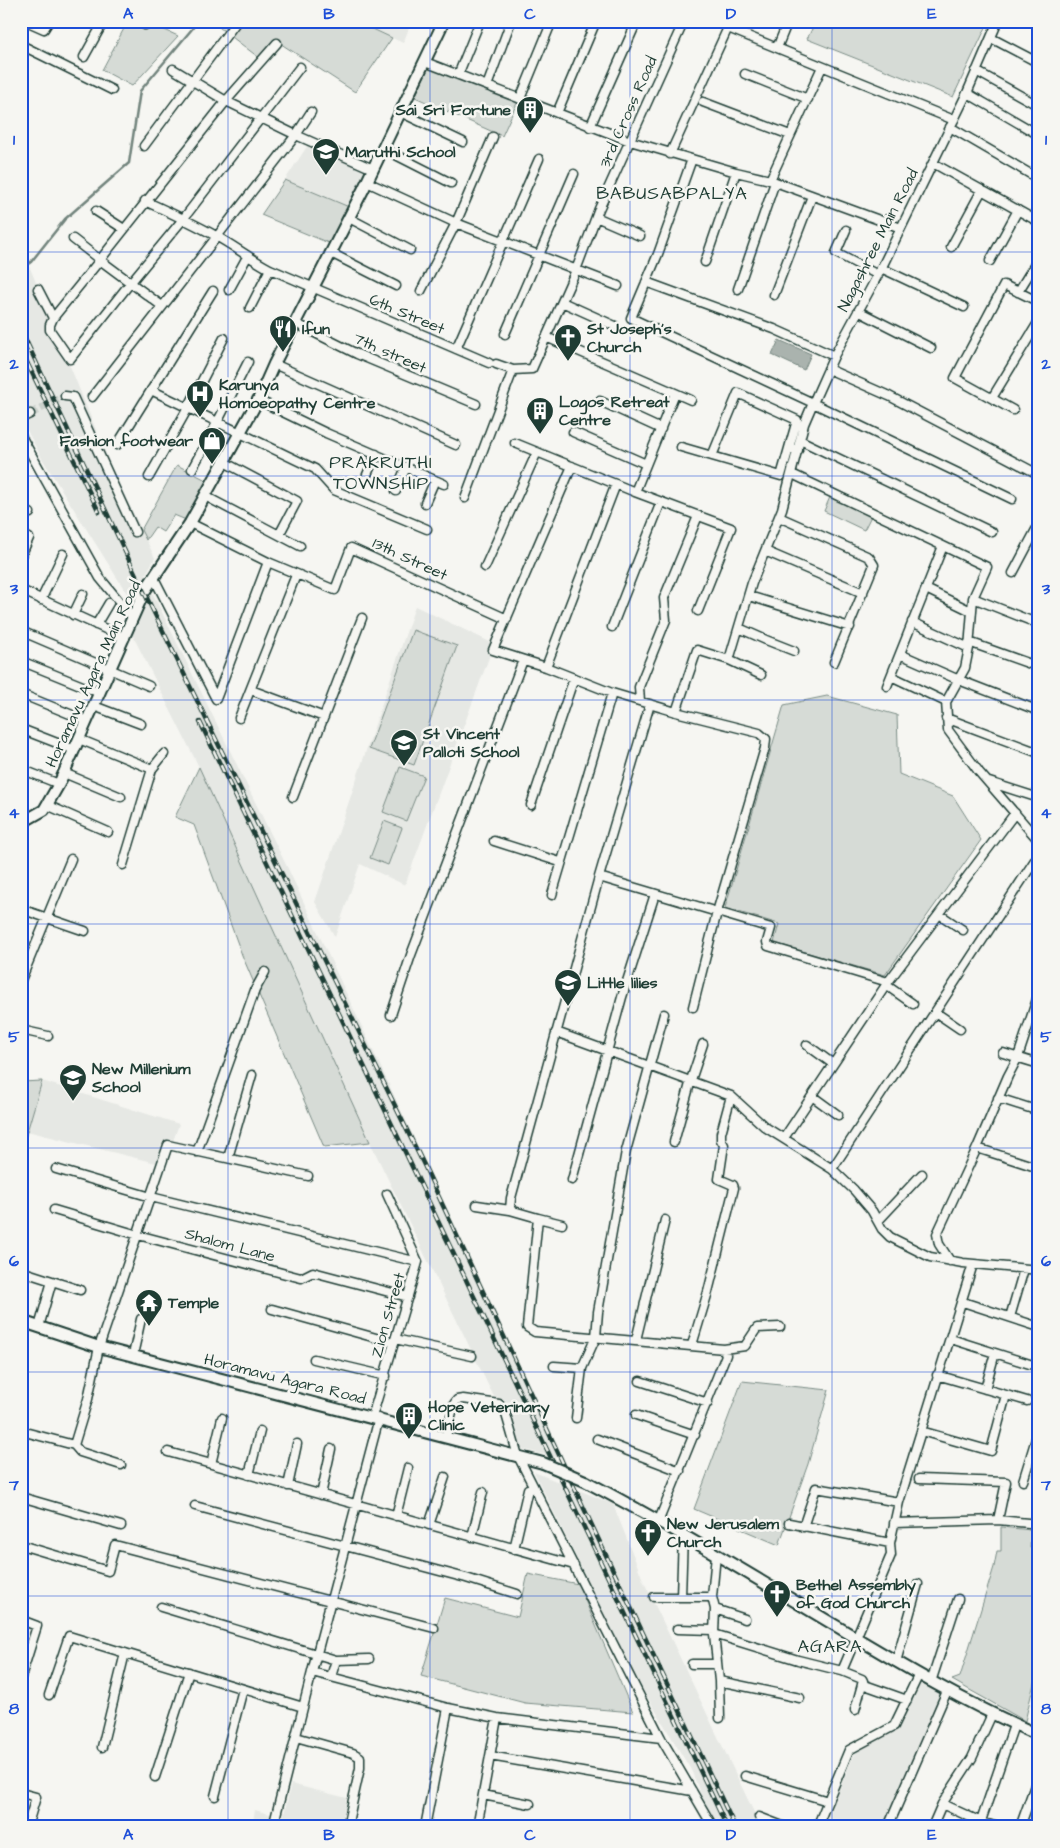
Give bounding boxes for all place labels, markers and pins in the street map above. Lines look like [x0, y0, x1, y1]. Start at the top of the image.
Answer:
building icon: Sai Sri Fortune [515, 95, 545, 134]
place label: Sai Sri Fortune [395, 99, 511, 121]
school or university icon: Maruthi School [311, 137, 341, 176]
place label: Maruthi School [345, 141, 456, 163]
restaurant icon: Ifun [268, 314, 298, 353]
place label: Ifun [302, 318, 330, 340]
place label: St Joseph's Church [586, 318, 672, 358]
church icon: St Joseph's Church [553, 323, 583, 362]
place label: Karunya Homoeopathy Centre [219, 374, 376, 415]
hospital icon: Karunya Homoeopathy Centre [185, 379, 215, 418]
place label: Logos Retreat Centre [559, 391, 670, 431]
building icon: Logos Retreat Centre [525, 396, 555, 435]
shop icon: Fashion footwear [197, 426, 227, 465]
place label: Fashion footwear [59, 430, 193, 452]
place label: St Vincent Palloti School [422, 723, 520, 763]
school or university icon: St Vincent Palloti School [389, 728, 419, 767]
school or university icon: Little lilies [553, 968, 583, 1007]
place label: Little lilies [587, 972, 658, 994]
place label: New Millenium School [91, 1058, 191, 1098]
school or university icon: New Millenium School [58, 1063, 88, 1102]
temple icon: Temple [134, 1288, 164, 1327]
place label: Temple [167, 1292, 220, 1314]
place label: Hope Veterinary Clinic [428, 1396, 550, 1436]
building icon: Hope Veterinary Clinic [394, 1401, 424, 1440]
place label: New Jerusalem Church [667, 1513, 779, 1553]
church icon: New Jerusalem Church [633, 1518, 663, 1557]
place label: Bethel Assembly of God Church [796, 1574, 916, 1614]
church icon: Bethel Assembly of God Church [762, 1579, 792, 1618]

